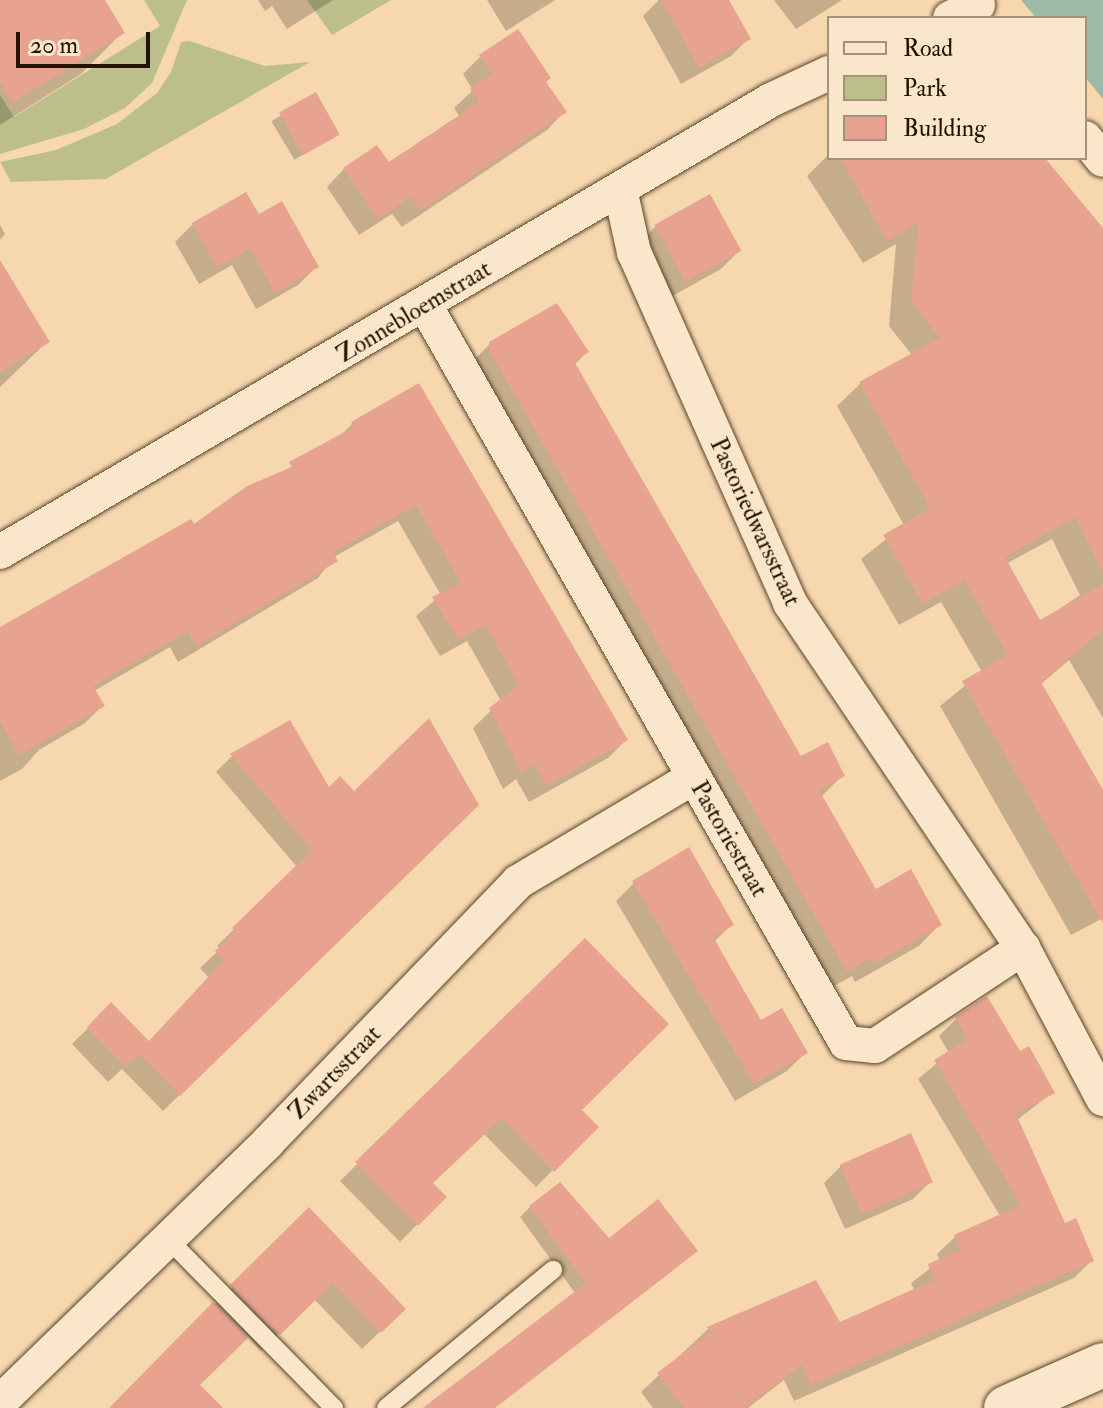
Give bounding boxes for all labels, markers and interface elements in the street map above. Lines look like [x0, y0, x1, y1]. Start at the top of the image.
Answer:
scale bar [20, 16, 154, 66]
legend [827, 16, 1087, 160]
text: 20 m [30, 30, 78, 61]
text: Road [903, 33, 953, 64]
text: Park [903, 73, 947, 104]
text: Building [903, 113, 986, 144]
street label: Zonnebloemstraat [332, 255, 496, 369]
street label: Pastoriedwarsstraat [703, 433, 807, 611]
street label: Pastoriestraat [684, 776, 774, 902]
street label: Zwartsstraat [283, 1020, 387, 1126]

